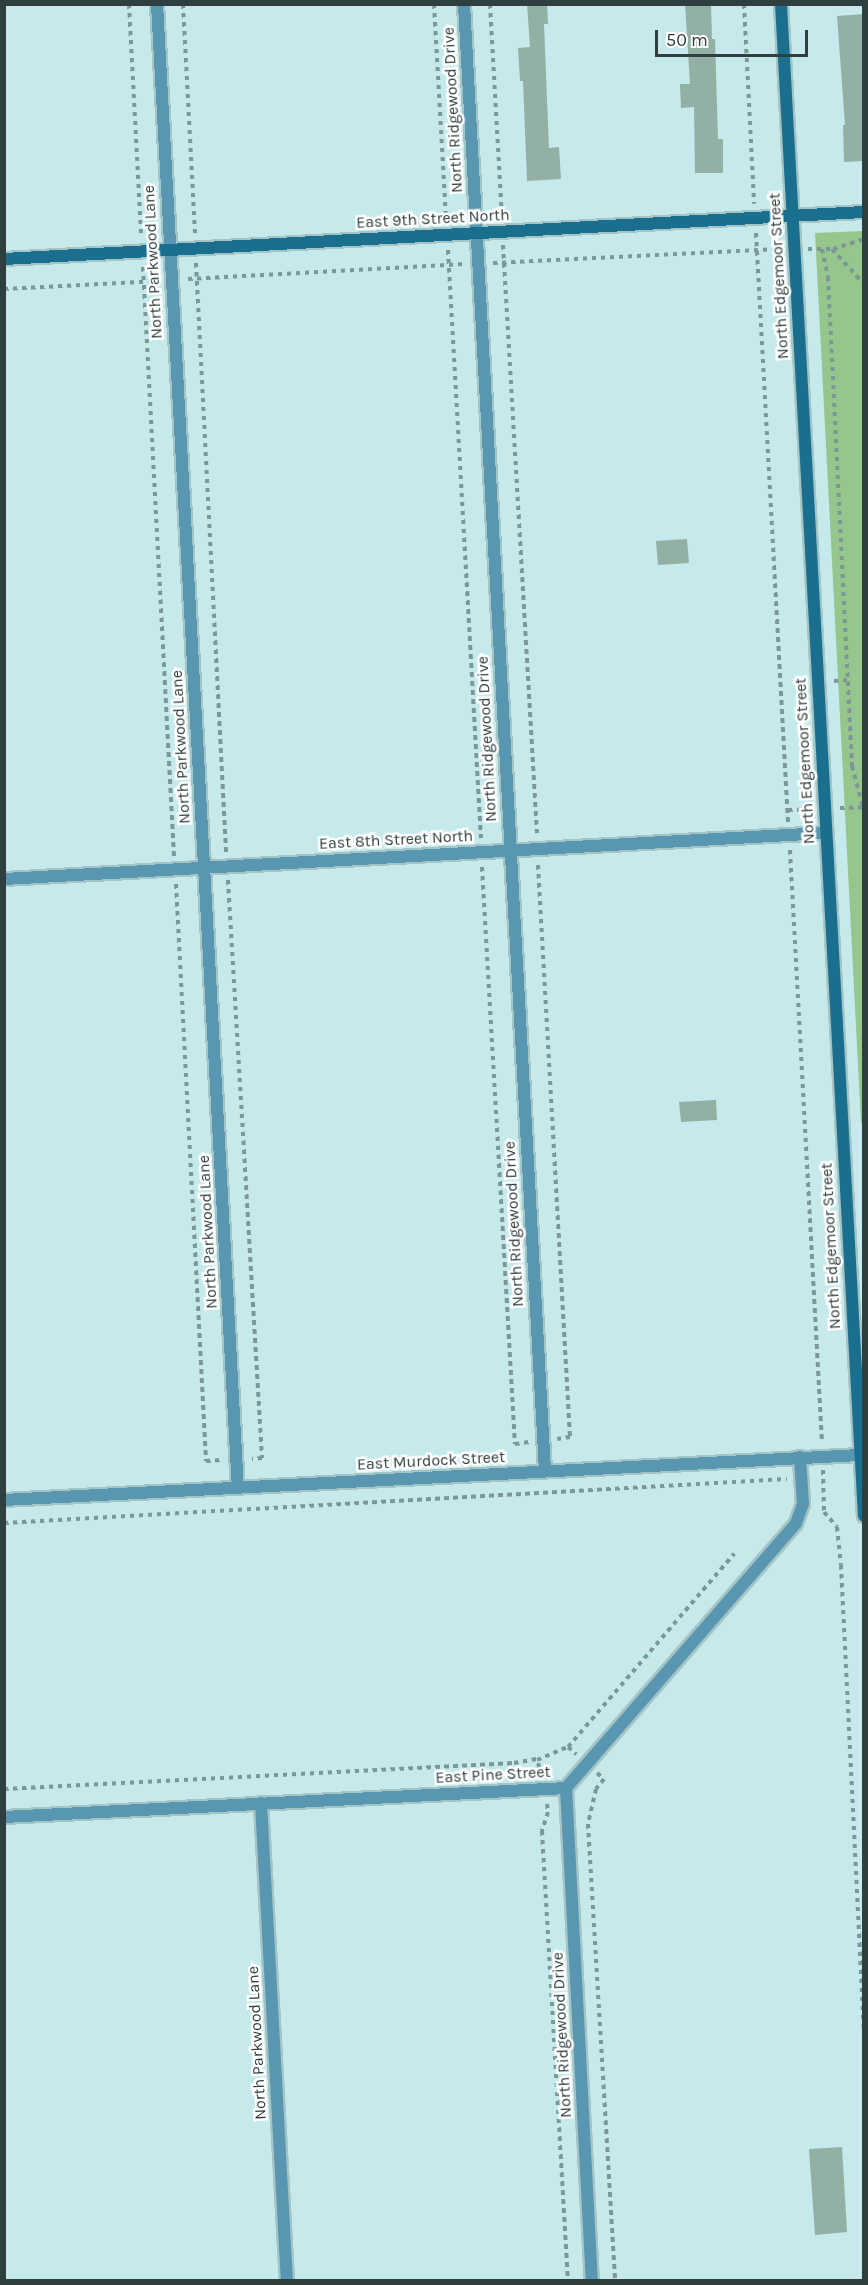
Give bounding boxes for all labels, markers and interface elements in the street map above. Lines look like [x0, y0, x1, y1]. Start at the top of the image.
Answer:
scale bar [658, 18, 811, 56]
street label: North Ridgewood Drive [439, 27, 467, 193]
text: 50 m [666, 29, 708, 51]
street label: North Parkwood Lane [139, 185, 167, 339]
street label: North Edgemoor Street [765, 192, 793, 360]
street label: East 9th Street North [356, 205, 510, 233]
street label: North Ridgewood Drive [473, 656, 501, 822]
street label: North Parkwood Lane [167, 670, 195, 824]
street label: North Edgemoor Street [791, 677, 819, 845]
street label: East 8th Street North [319, 826, 473, 854]
street label: North Ridgewood Drive [500, 1141, 528, 1307]
street label: North Parkwood Lane [194, 1155, 222, 1309]
street label: North Edgemoor Street [817, 1162, 845, 1330]
street label: East Murdock Street [356, 1448, 506, 1474]
street label: East Pine Street [435, 1762, 551, 1788]
street label: North Ridgewood Drive [548, 1952, 576, 2118]
street label: North Parkwood Lane [243, 1966, 271, 2120]

